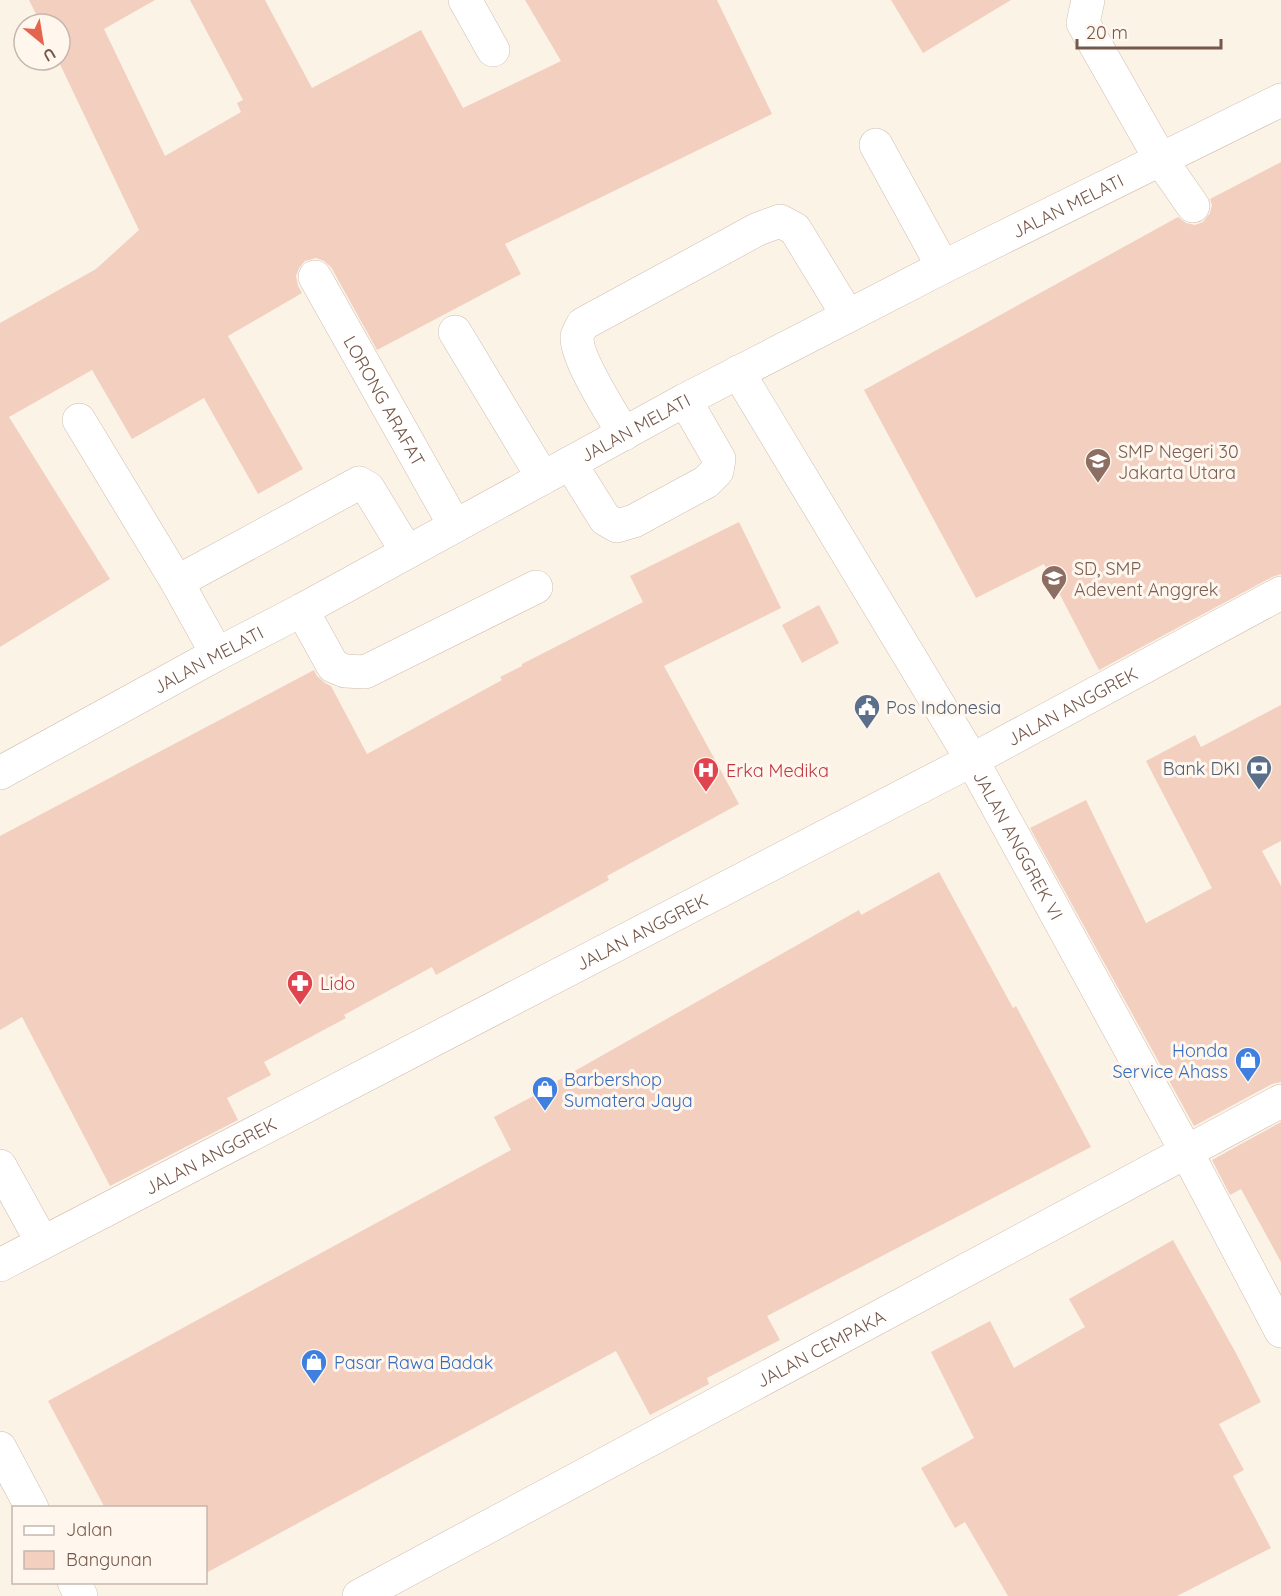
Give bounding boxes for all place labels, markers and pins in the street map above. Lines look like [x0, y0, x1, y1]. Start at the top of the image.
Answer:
place label: SMP Negeri 30 Jakarta Utara [1118, 440, 1239, 484]
school or university icon: SMP Negeri 30 Jakarta Utara [1083, 446, 1113, 484]
place label: SD, SMP Adevent Anggrek [1074, 557, 1219, 601]
school or university icon: SD, SMP Adevent Anggrek [1039, 563, 1069, 601]
public building icon: Pos Indonesia [852, 692, 882, 730]
place label: Pos Indonesia [886, 696, 1001, 719]
bank icon: Bank DKI [1244, 753, 1274, 791]
hospital icon: Erka Medika [691, 755, 721, 793]
place label: Bank DKI [1163, 757, 1240, 780]
place label: Erka Medika [726, 759, 829, 782]
pharmacy icon: Lido [285, 968, 315, 1006]
place label: Lido [320, 972, 355, 995]
place label: Honda Service Ahass [1112, 1039, 1228, 1083]
shop icon: Honda Service Ahass [1233, 1045, 1263, 1083]
place label: Barbershop Sumatera Jaya [564, 1068, 693, 1112]
shop icon: Barbershop Sumatera Jaya [530, 1074, 560, 1112]
shop icon: Pasar Rawa Badak [299, 1347, 329, 1385]
place label: Pasar Rawa Badak [334, 1351, 493, 1374]

